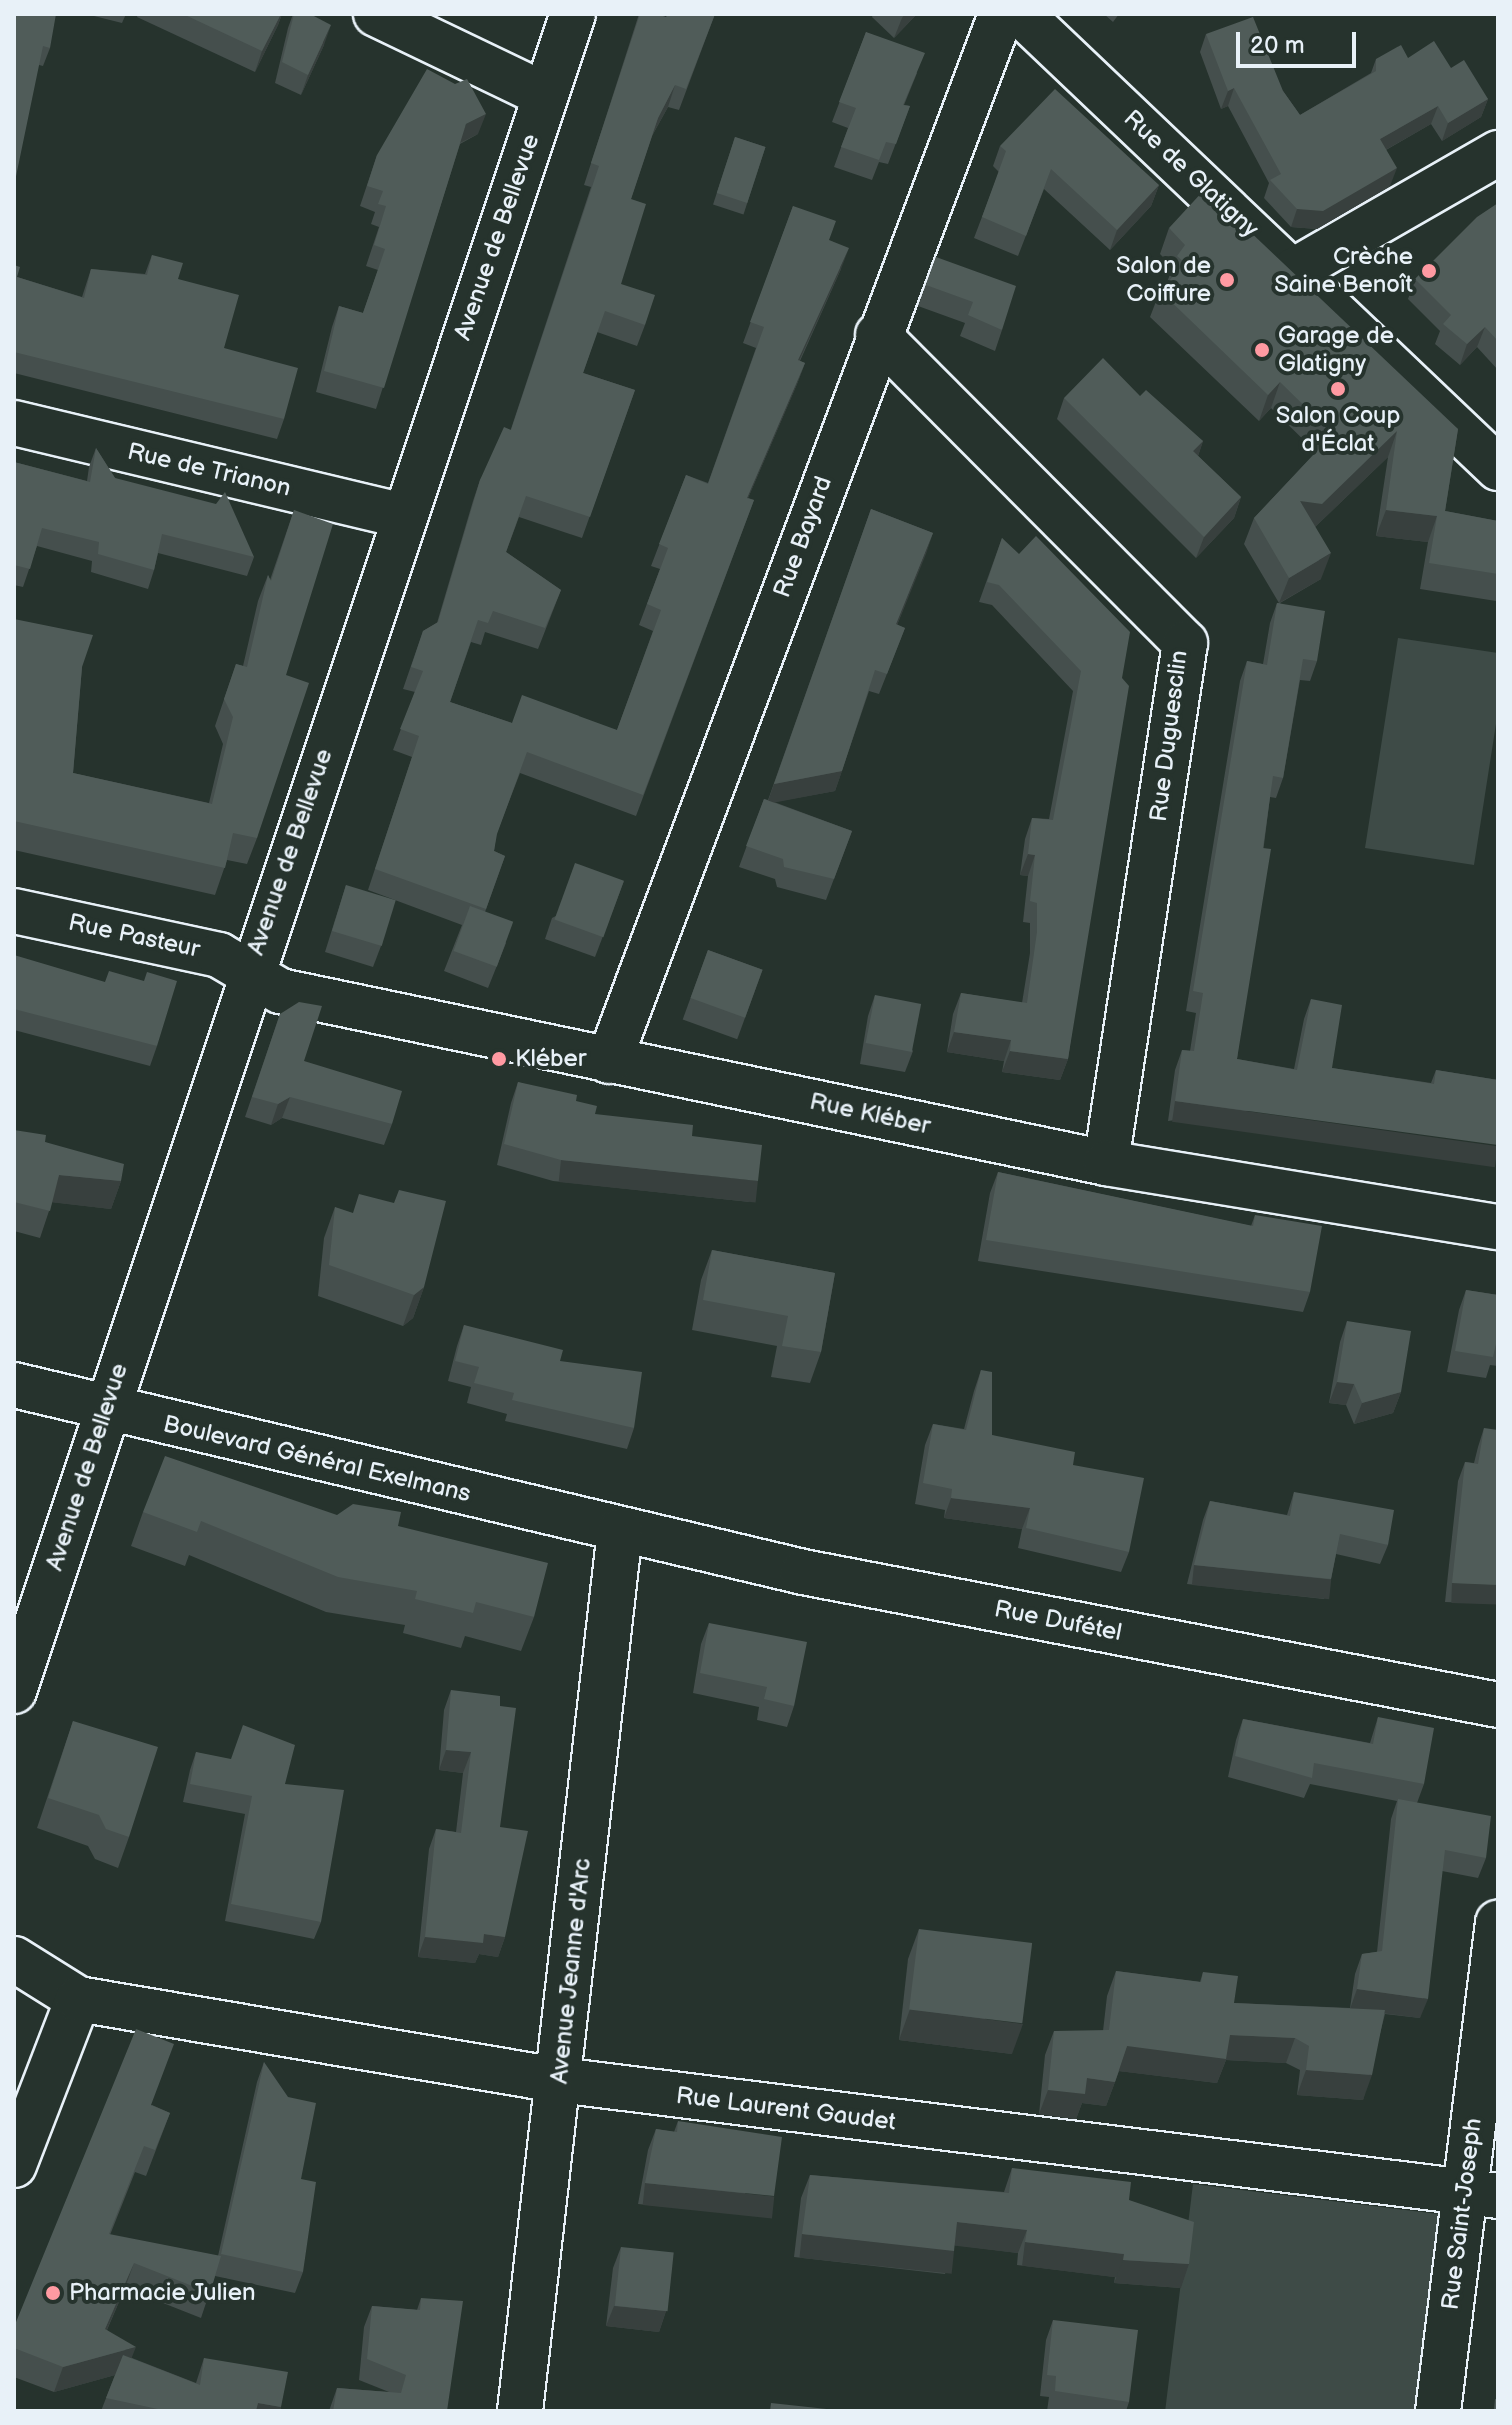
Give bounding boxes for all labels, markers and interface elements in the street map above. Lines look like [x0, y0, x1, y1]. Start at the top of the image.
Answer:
scale bar [1240, 16, 1360, 66]
text: 20 m [1250, 31, 1305, 60]
street label: Rue de Glatigny [1118, 104, 1264, 244]
street label: Avenue de Bellevue [448, 130, 546, 344]
place label: Crèche Saine Benoît [1274, 243, 1413, 299]
place label: Salon de Coiffure [1116, 252, 1211, 308]
marker: Crèche Saine Benoît [1420, 262, 1438, 280]
marker: Salon de Coiffure [1218, 271, 1236, 289]
place label: Garage de Glatigny [1278, 322, 1394, 378]
marker: Garage de Glatigny [1253, 341, 1271, 359]
marker: Salon Coup d'Éclat [1329, 380, 1347, 398]
place label: Salon Coup d'Éclat [1276, 402, 1400, 458]
street label: Rue de Trianon [124, 437, 294, 503]
street label: Rue Bayard [768, 472, 838, 602]
street label: Rue Duguesclin [1144, 649, 1194, 823]
street label: Avenue de Bellevue [241, 745, 339, 959]
street label: Rue Pasteur [66, 908, 202, 964]
place label: Kléber [515, 1045, 587, 1073]
marker: Kléber [490, 1050, 508, 1068]
street label: Rue Kléber [807, 1087, 933, 1141]
street label: Avenue de Bellevue [40, 1360, 134, 1574]
street label: Boulevard Général Exelmans [161, 1410, 473, 1508]
street label: Rue Dufétel [992, 1595, 1124, 1647]
street label: Avenue Jeanne d'Arc [545, 1856, 597, 2086]
street label: Rue Laurent Gaudet [674, 2081, 898, 2137]
street label: Rue Saint-Joseph [1436, 2116, 1488, 2312]
place label: Pharmacie Julien [69, 2279, 257, 2307]
marker: Pharmacie Julien [44, 2284, 62, 2302]

